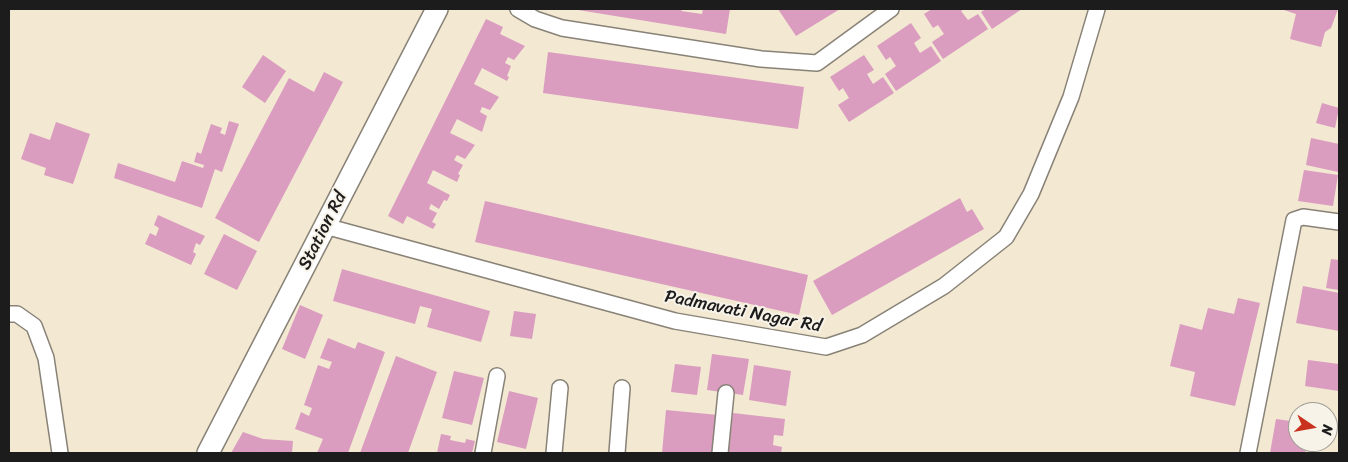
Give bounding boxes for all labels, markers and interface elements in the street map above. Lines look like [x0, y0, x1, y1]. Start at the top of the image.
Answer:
street label: Station Rd [294, 188, 352, 274]
street label: Padmavati Nagar Rd [663, 286, 823, 338]
north arrow [1288, 402, 1338, 452]
text: N [1314, 423, 1340, 437]

